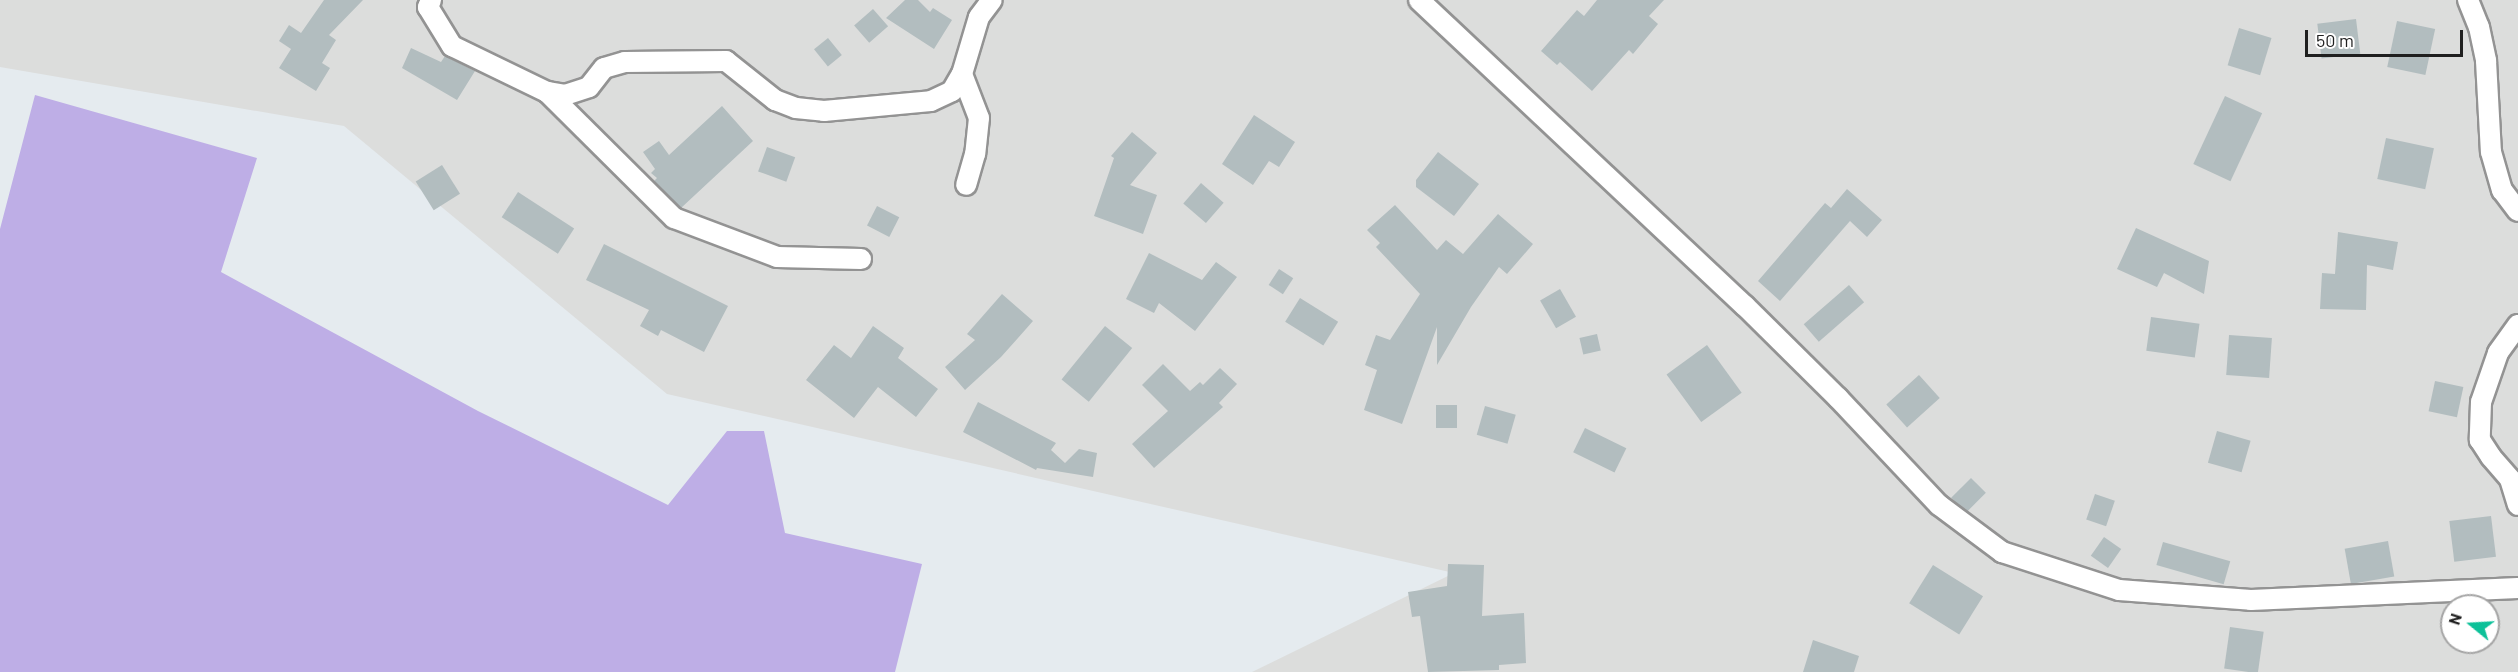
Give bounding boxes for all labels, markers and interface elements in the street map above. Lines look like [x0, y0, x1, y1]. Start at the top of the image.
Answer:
scale bar [2308, 18, 2466, 56]
text: 50 m [2316, 29, 2354, 51]
north arrow [2440, 594, 2500, 654]
text: N [2444, 611, 2465, 627]

